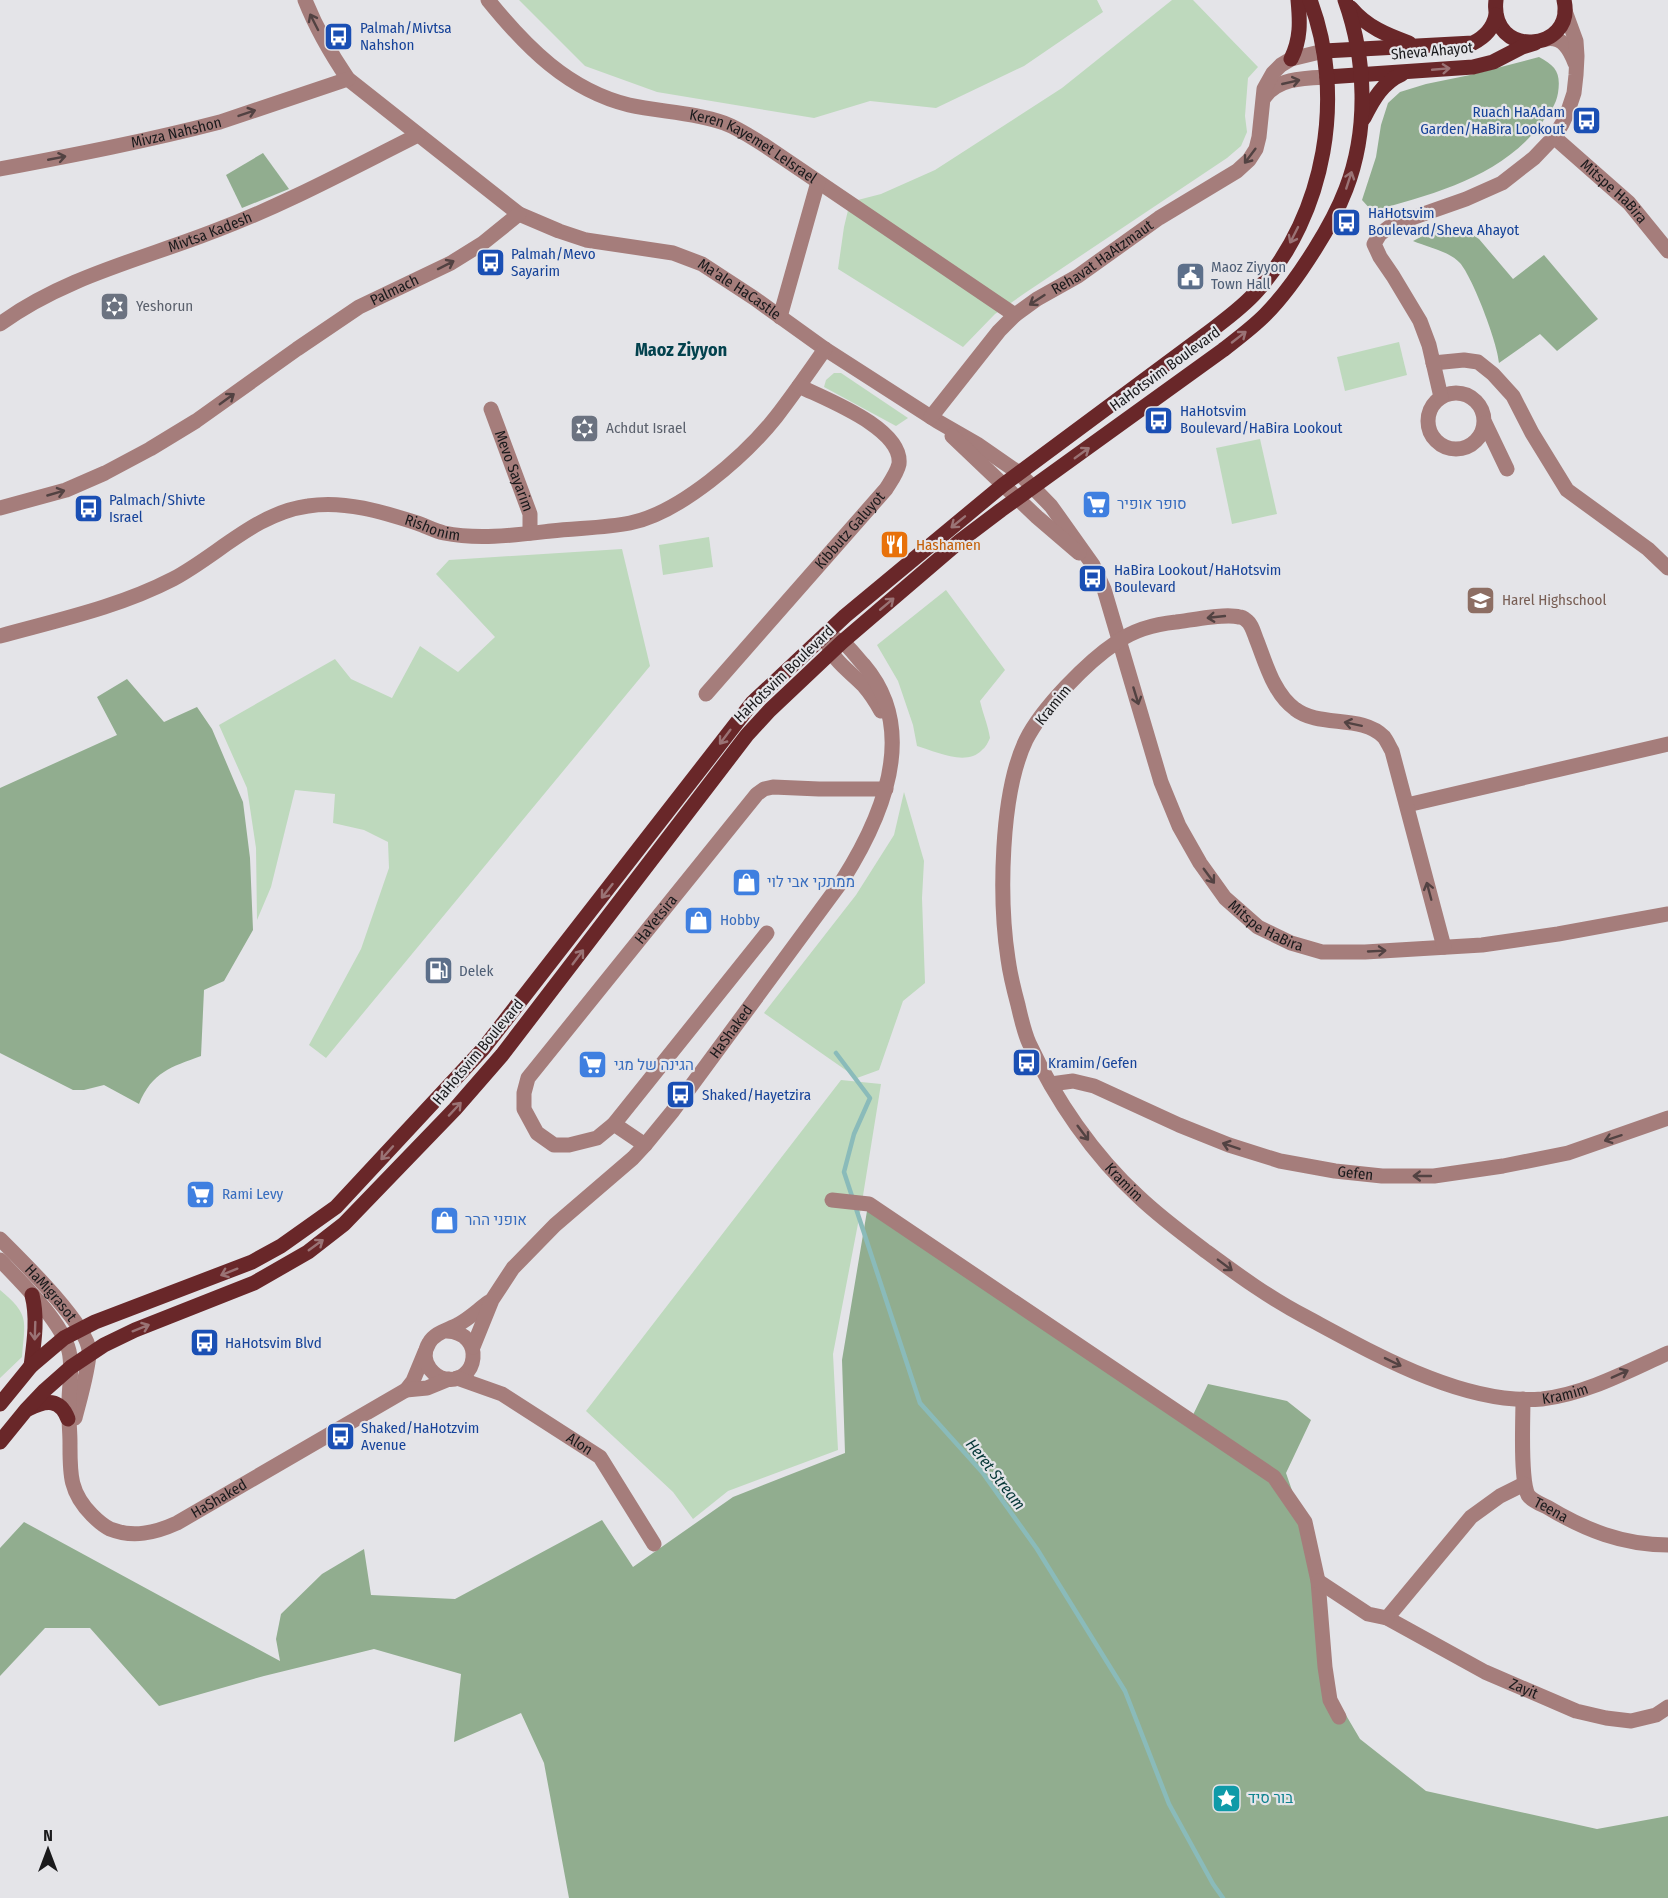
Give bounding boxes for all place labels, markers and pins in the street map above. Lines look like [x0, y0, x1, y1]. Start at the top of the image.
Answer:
place label: Palmah/Mivtsa Nahshon [360, 19, 452, 54]
bus stop icon: Palmah/Mivtsa Nahshon [323, 21, 355, 53]
place label: Ruach HaAdam Garden/HaBira Lookout [1420, 103, 1565, 138]
bus stop icon: Ruach HaAdam Garden/HaBira Lookout [1570, 105, 1602, 137]
place label: HaHotsvim Boulevard/Sheva Ahayot [1368, 204, 1519, 239]
bus stop icon: HaHotsvim Boulevard/Sheva Ahayot [1331, 206, 1363, 238]
place label: Palmah/Mevo Sayarim [511, 245, 596, 280]
bus stop icon: Palmah/Mevo Sayarim [474, 247, 506, 279]
place label: Maoz Ziyyon Town Hall [1211, 258, 1286, 293]
public building icon: Maoz Ziyyon Town Hall [1174, 260, 1206, 292]
synagogue icon: Yeshorun [99, 290, 131, 322]
place label: Yeshorun [136, 297, 193, 315]
place label: HaHotsvim Boulevard/HaBira Lookout [1180, 402, 1343, 437]
bus stop icon: HaHotsvim Boulevard/HaBira Lookout [1143, 404, 1175, 436]
synagogue icon: Achdut Israel [569, 412, 601, 444]
place label: Achdut Israel [606, 419, 686, 437]
supermarket icon: סופר אופיר [1080, 488, 1112, 520]
place label: Palmach/Shivte Israel [109, 491, 205, 526]
bus stop icon: Palmach/Shivte Israel [72, 493, 104, 525]
place label: סופר אופיר [1117, 495, 1187, 513]
restaurant icon: Hashamen [879, 529, 911, 561]
place label: Hashamen [916, 536, 981, 554]
place label: HaBira Lookout/HaHotsvim Boulevard [1114, 561, 1281, 596]
bus stop icon: HaBira Lookout/HaHotsvim Boulevard [1077, 563, 1109, 595]
school or university icon: Harel Highschool [1465, 584, 1497, 616]
place label: Harel Highschool [1502, 591, 1606, 609]
shop icon: ממתקי אבי לוי [730, 866, 762, 898]
place label: ממתקי אבי לוי [767, 873, 855, 891]
shop icon: Hobby [683, 904, 715, 936]
place label: Hobby [720, 911, 760, 929]
fuel station icon: Delek [422, 955, 454, 987]
place label: Delek [459, 962, 493, 980]
bus stop icon: Kramim/Gefen [1011, 1047, 1043, 1079]
supermarket icon: הגינה של מגי [577, 1049, 609, 1081]
place label: Kramim/Gefen [1048, 1054, 1137, 1072]
place label: הגינה של מגי [614, 1056, 694, 1074]
bus stop icon: Shaked/Hayetzira [665, 1079, 697, 1111]
place label: Shaked/Hayetzira [702, 1086, 811, 1104]
supermarket icon: Rami Levy [185, 1178, 217, 1210]
place label: Rami Levy [222, 1185, 284, 1203]
shop icon: אופני ההר [428, 1204, 460, 1236]
place label: אופני ההר [465, 1211, 527, 1229]
bus stop icon: HaHotsvim Blvd [188, 1327, 220, 1359]
place label: HaHotsvim Blvd [225, 1334, 322, 1352]
place label: Shaked/HaHotzvim Avenue [361, 1419, 479, 1454]
bus stop icon: Shaked/HaHotzvim Avenue [324, 1421, 356, 1453]
place icon: בור סיד [1211, 1782, 1243, 1814]
place label: בור סיד [1248, 1789, 1293, 1807]

